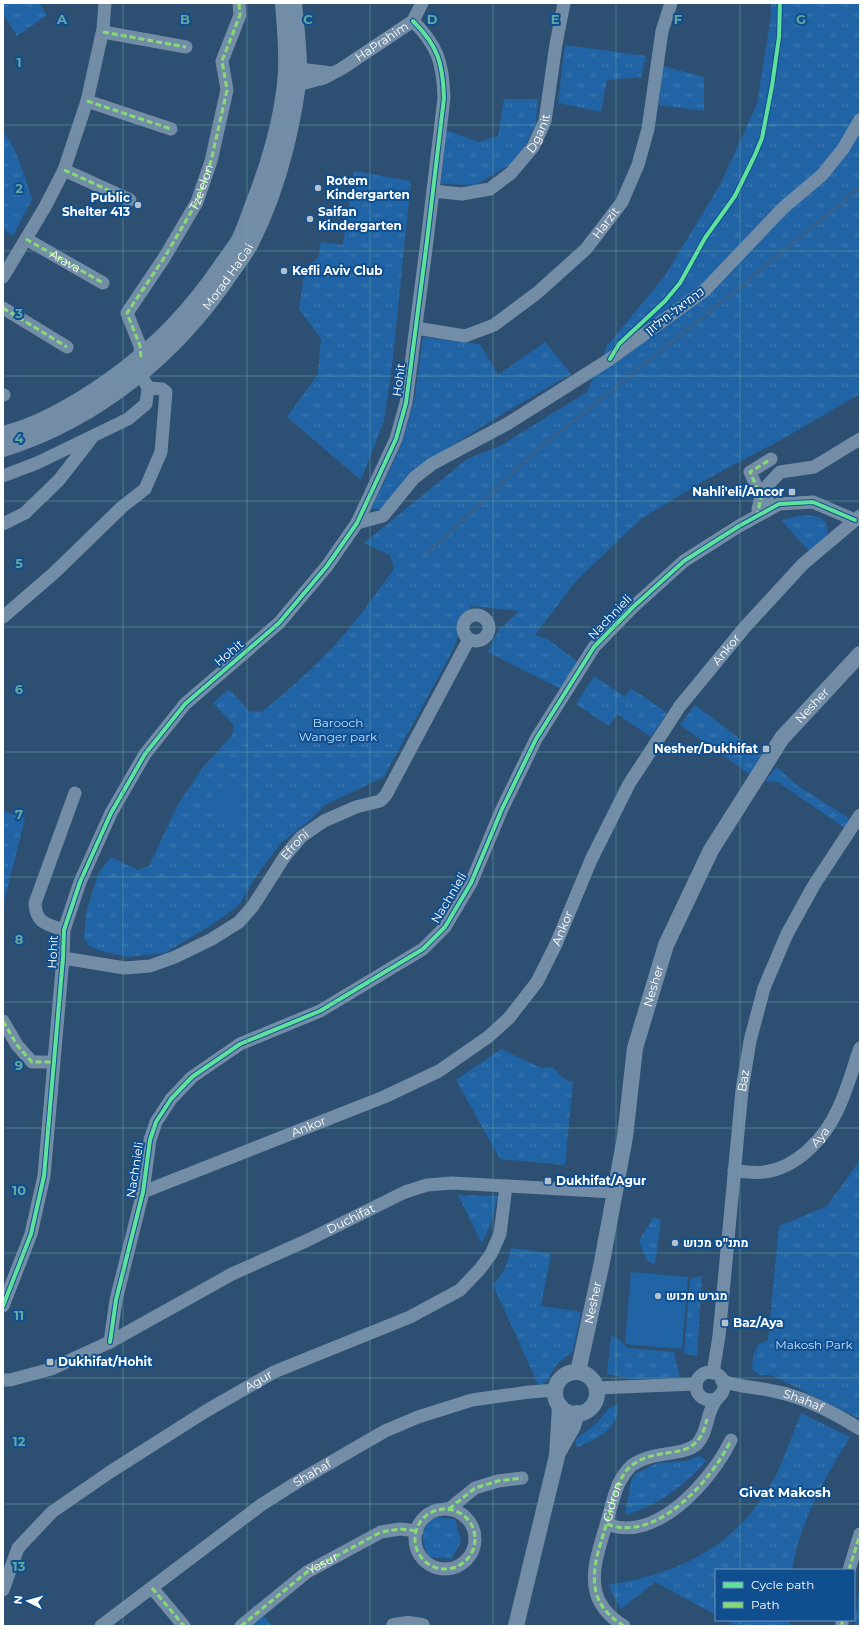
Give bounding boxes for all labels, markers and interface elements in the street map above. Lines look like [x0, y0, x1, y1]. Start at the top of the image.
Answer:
text: A [56, 11, 68, 27]
text: B [180, 11, 190, 27]
text: C [303, 11, 313, 27]
text: D [427, 11, 438, 27]
text: E [551, 11, 560, 27]
text: F [674, 11, 682, 27]
text: G [796, 11, 806, 27]
street label: HaPrahim [352, 18, 411, 64]
text: 1 [16, 54, 22, 70]
street label: Dganit [523, 113, 553, 156]
street label: Tze'elon [186, 162, 216, 213]
place label: Rotem Kindergarten [326, 173, 410, 202]
text: 2 [15, 180, 23, 196]
marker: Rotem Kindergarten [313, 183, 323, 193]
place label: Public Shelter 413 [62, 190, 130, 219]
marker: Public Shelter 413 [133, 200, 143, 210]
place label: Saifan Kindergarten [318, 204, 402, 233]
street label: Harzit [589, 204, 623, 241]
marker: Saifan Kindergarten [305, 214, 315, 224]
street label: Morad HaGai [199, 241, 257, 313]
street label: Arava [47, 246, 83, 276]
place label: Kefli Aviv Club [292, 263, 382, 278]
marker: Kefli Aviv Club [279, 266, 289, 276]
street label: כרמיאל-חילזון [642, 283, 707, 338]
text: 3 [14, 305, 23, 321]
street label: Hohit [389, 362, 408, 398]
text: 4 [15, 430, 24, 446]
place label: Nahli'eli/Ancor [692, 484, 784, 499]
marker: Nahli'eli/Ancor [787, 487, 797, 497]
text: 5 [15, 555, 23, 571]
street label: Nachnieli [585, 591, 635, 642]
street label: Ankor [709, 631, 743, 668]
street label: Hohit [211, 636, 246, 669]
text: 6 [15, 681, 24, 697]
street label: Nesher [792, 684, 832, 726]
park label: Barooch Wanger park [299, 715, 378, 744]
place label: Nesher/Dukhifat [654, 741, 759, 756]
marker: Nesher/Dukhifat [761, 744, 771, 754]
text: 7 [15, 806, 23, 822]
street label: Efroni [277, 826, 311, 863]
street label: Nachnieli [428, 870, 470, 926]
street label: Ankor [548, 908, 576, 948]
text: 8 [15, 931, 24, 947]
street label: Hohit [44, 935, 61, 969]
street label: Nesher [640, 963, 667, 1009]
text: 9 [15, 1057, 23, 1073]
street label: Baz [734, 1068, 752, 1093]
street label: Ankor [289, 1113, 328, 1140]
street label: Aya [807, 1124, 833, 1150]
street label: Nachnieli [123, 1141, 146, 1199]
place label: Dukhifat/Agur [556, 1173, 646, 1188]
marker: Dukhifat/Agur [543, 1176, 553, 1186]
text: 10 [12, 1182, 26, 1198]
street label: Duchifat [324, 1200, 377, 1237]
place label: מתנ"ס מכוש [683, 1235, 749, 1250]
marker: מתנ"ס מכוש [670, 1238, 680, 1248]
street label: Nesher [581, 1280, 605, 1325]
place label: מגרש מכוש [666, 1288, 728, 1303]
marker: מגרש מכוש [653, 1291, 663, 1301]
text: 11 [14, 1307, 24, 1323]
place label: Baz/Aya [733, 1315, 784, 1330]
marker: Baz/Aya [720, 1318, 730, 1328]
park label: Makosh Park [775, 1337, 854, 1352]
place label: Dukhifat/Hohit [58, 1354, 153, 1369]
marker: Dukhifat/Hohit [45, 1357, 55, 1367]
street label: Agur [242, 1366, 275, 1394]
street label: Shahaf [782, 1386, 827, 1415]
text: 12 [13, 1433, 26, 1449]
street label: Shahaf [290, 1455, 335, 1490]
street label: Gidron [599, 1479, 626, 1523]
district label: Givat Makosh [739, 1484, 831, 1500]
street label: Yasur [304, 1549, 340, 1578]
text: 13 [13, 1558, 26, 1574]
legend [715, 1569, 855, 1621]
text: Cycle path [751, 1577, 814, 1592]
north arrow [8, 1581, 48, 1621]
text: N [11, 1595, 25, 1605]
text: Path [751, 1597, 780, 1612]

